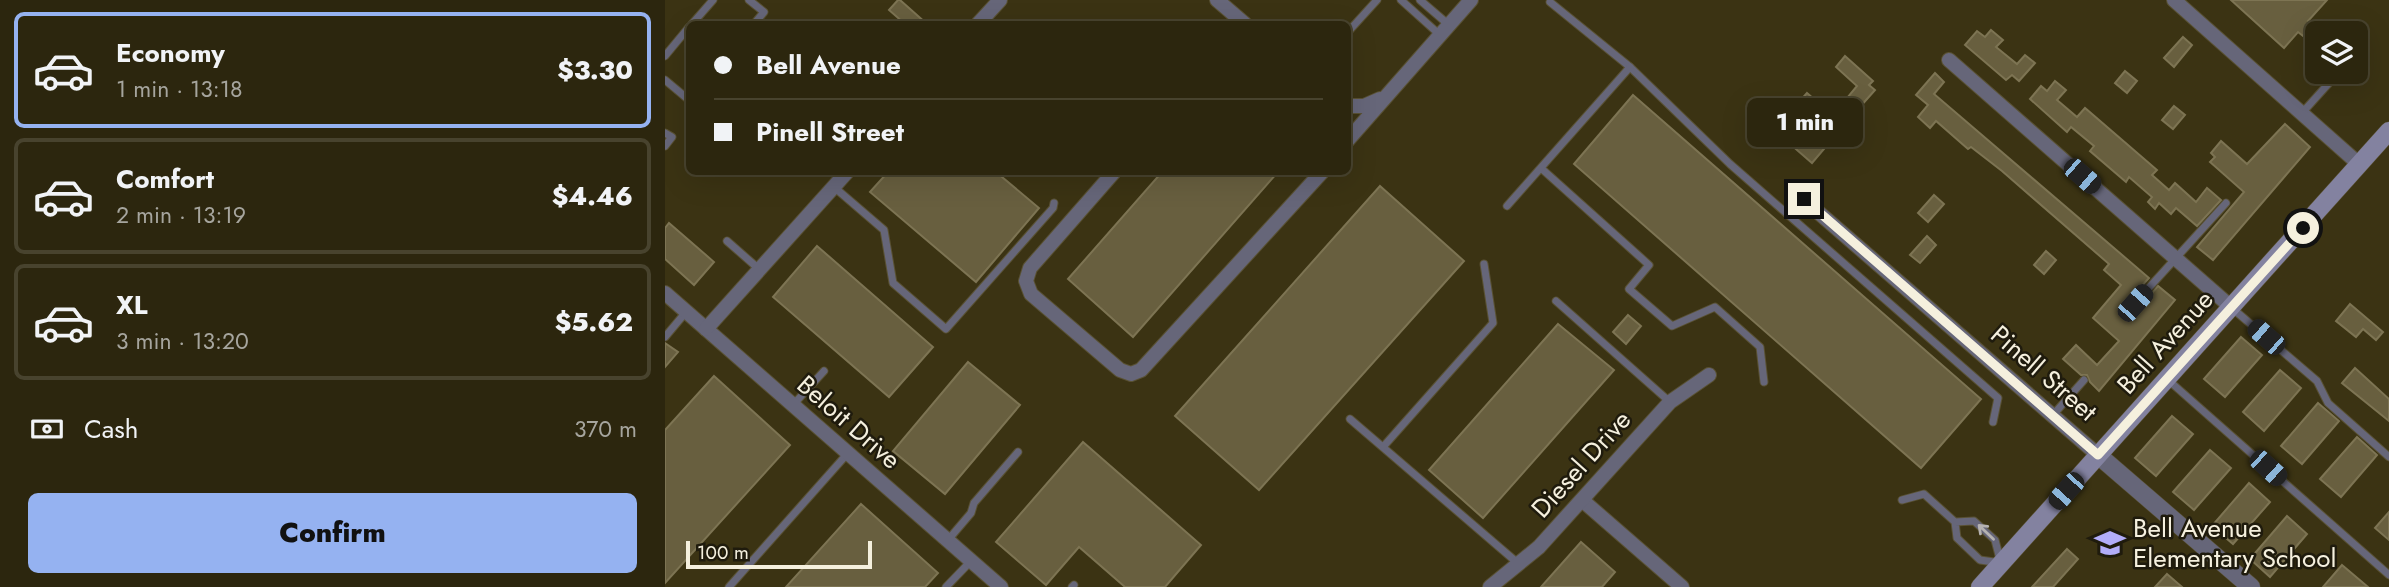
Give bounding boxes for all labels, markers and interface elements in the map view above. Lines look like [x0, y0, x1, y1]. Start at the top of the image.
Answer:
map controls [2305, 21, 2368, 84]
button: layers [2305, 21, 2368, 84]
text: Economy [116, 34, 225, 72]
icon: car [32, 39, 95, 102]
text: Bell Avenue [756, 46, 901, 84]
text: $3.30 [557, 51, 633, 89]
text: 1 min · 13:18 [116, 72, 243, 106]
callout: 1 min [1746, 97, 1862, 146]
text: 1 min [1776, 105, 1834, 139]
text: Pinell Street [756, 113, 904, 151]
car [2060, 154, 2105, 198]
text: Comfort [116, 160, 214, 198]
icon: car [32, 165, 95, 228]
text: $4.46 [552, 177, 633, 215]
route end [1788, 183, 1820, 215]
text: 2 min · 13:19 [116, 198, 246, 232]
route start [2287, 212, 2319, 244]
car [2114, 280, 2157, 326]
street label: Bell Avenue [2108, 281, 2222, 403]
text: XL [116, 286, 148, 324]
icon: car [32, 291, 95, 354]
text: $5.62 [555, 303, 633, 341]
car [2244, 315, 2289, 359]
street label: Pinell Street [1983, 316, 2106, 430]
text: 3 min · 13:20 [116, 324, 249, 358]
street label: Beloit Drive [789, 366, 909, 478]
street label: Diesel Drive [1522, 402, 1640, 526]
icon: cash [28, 410, 66, 448]
text: Cash [84, 410, 138, 448]
text: 370 m [574, 412, 637, 446]
car [2246, 446, 2291, 490]
car [2045, 468, 2088, 514]
button: Confirm [28, 493, 637, 573]
place label: Bell Avenue Elementary School [2133, 509, 2336, 577]
one-way arrow [1978, 524, 1995, 541]
school or university icon: Bell Avenue Elementary School [2093, 526, 2127, 560]
scale bar [686, 538, 871, 570]
text: 100 m [697, 539, 749, 566]

